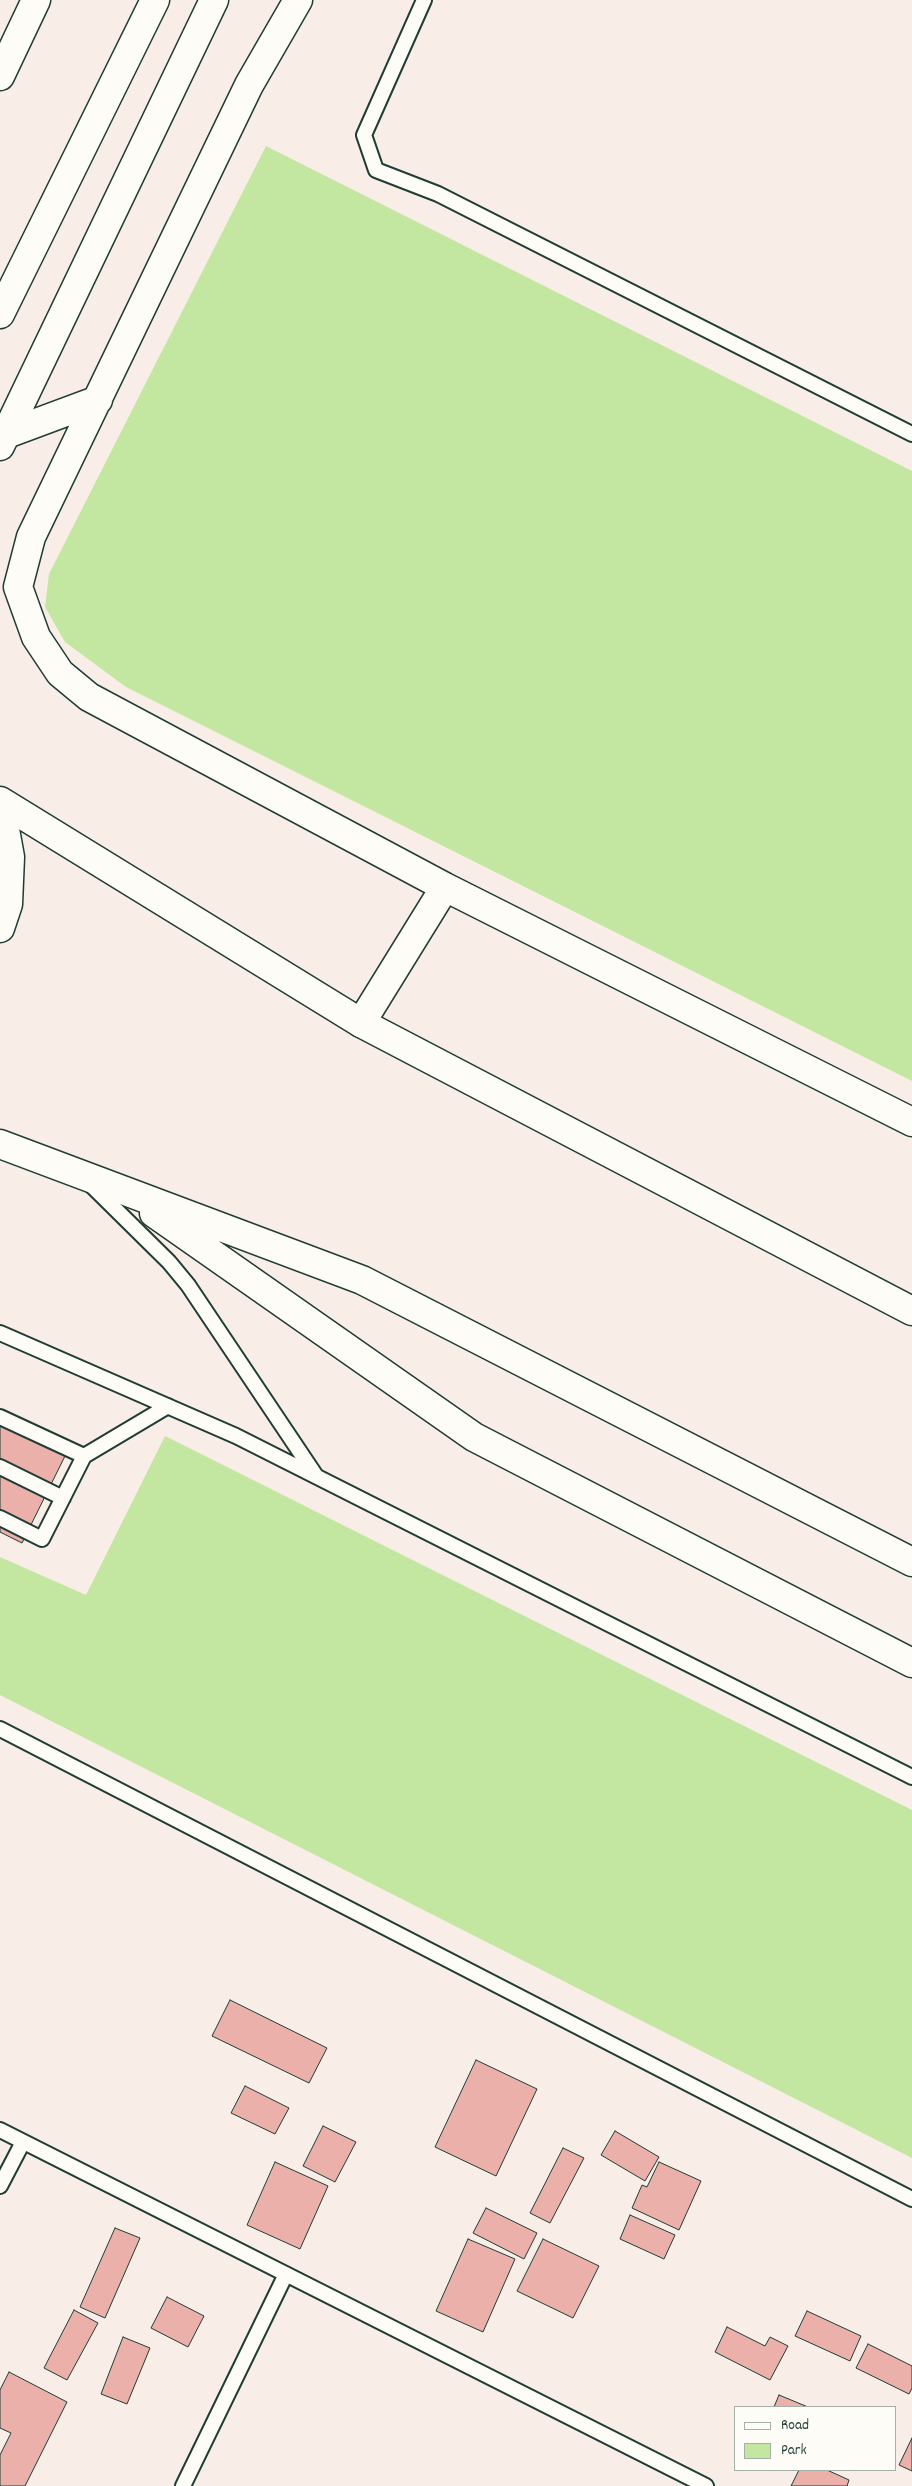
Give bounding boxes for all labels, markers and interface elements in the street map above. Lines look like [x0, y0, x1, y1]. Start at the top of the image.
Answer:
legend [734, 2406, 897, 2471]
text: Road [781, 2415, 809, 2437]
text: Park [781, 2440, 807, 2462]

